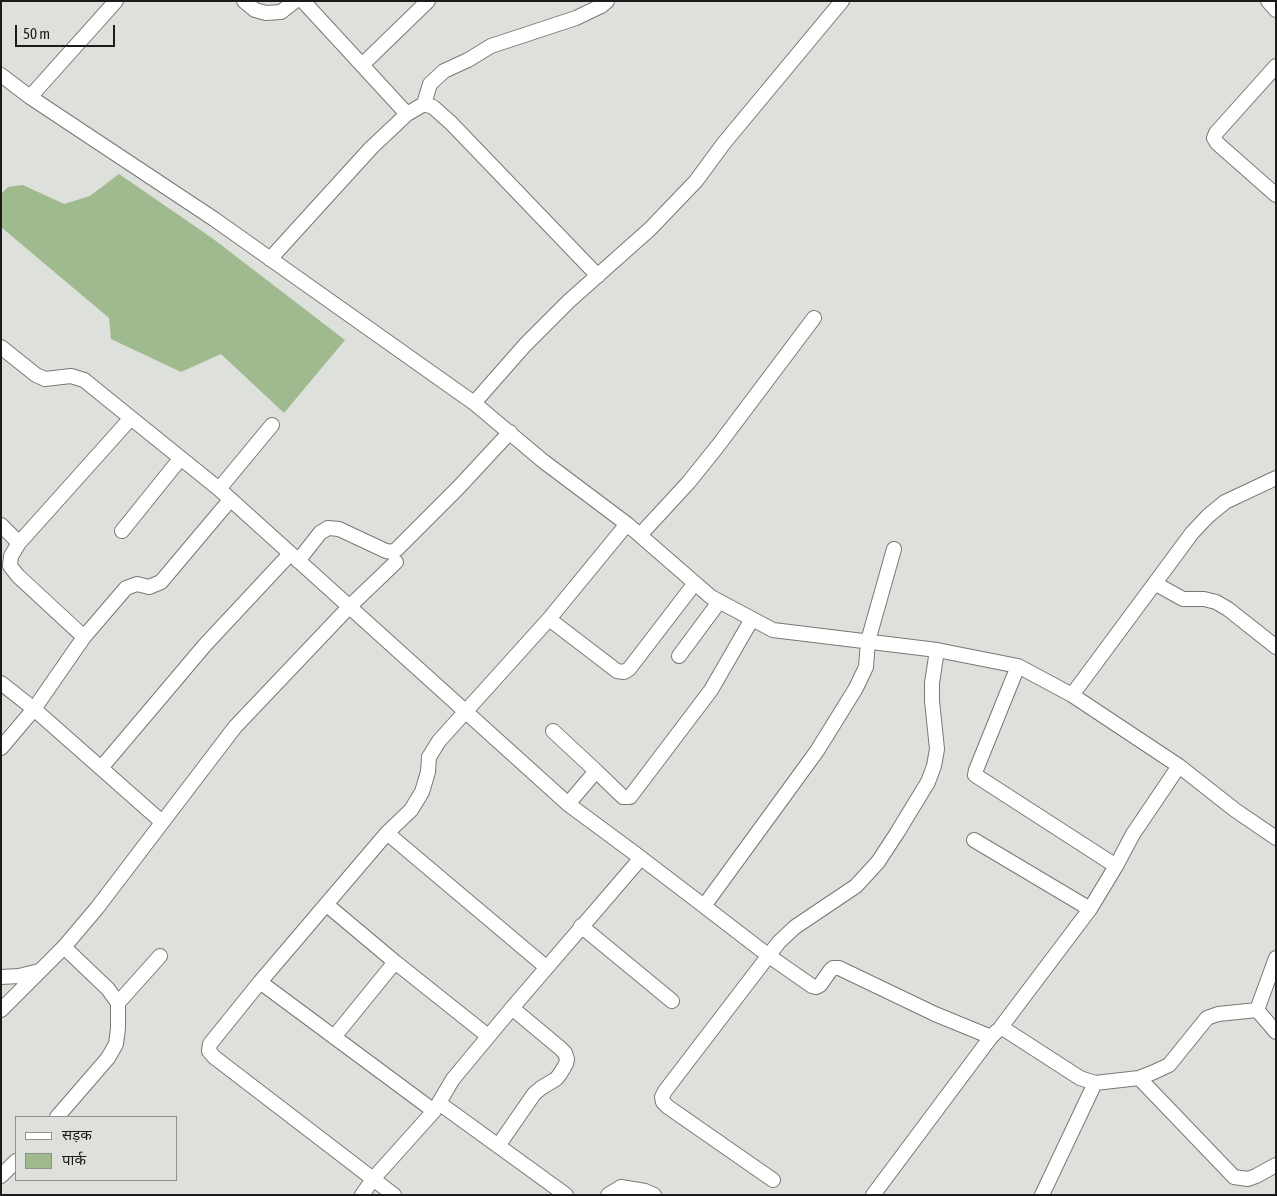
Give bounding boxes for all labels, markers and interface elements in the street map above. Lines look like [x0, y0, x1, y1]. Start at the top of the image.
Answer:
scale bar [18, 15, 118, 47]
text: 50 m [23, 25, 50, 42]
legend [15, 1116, 178, 1181]
text: सड़क [62, 1126, 92, 1143]
text: पार्क [62, 1151, 86, 1168]

